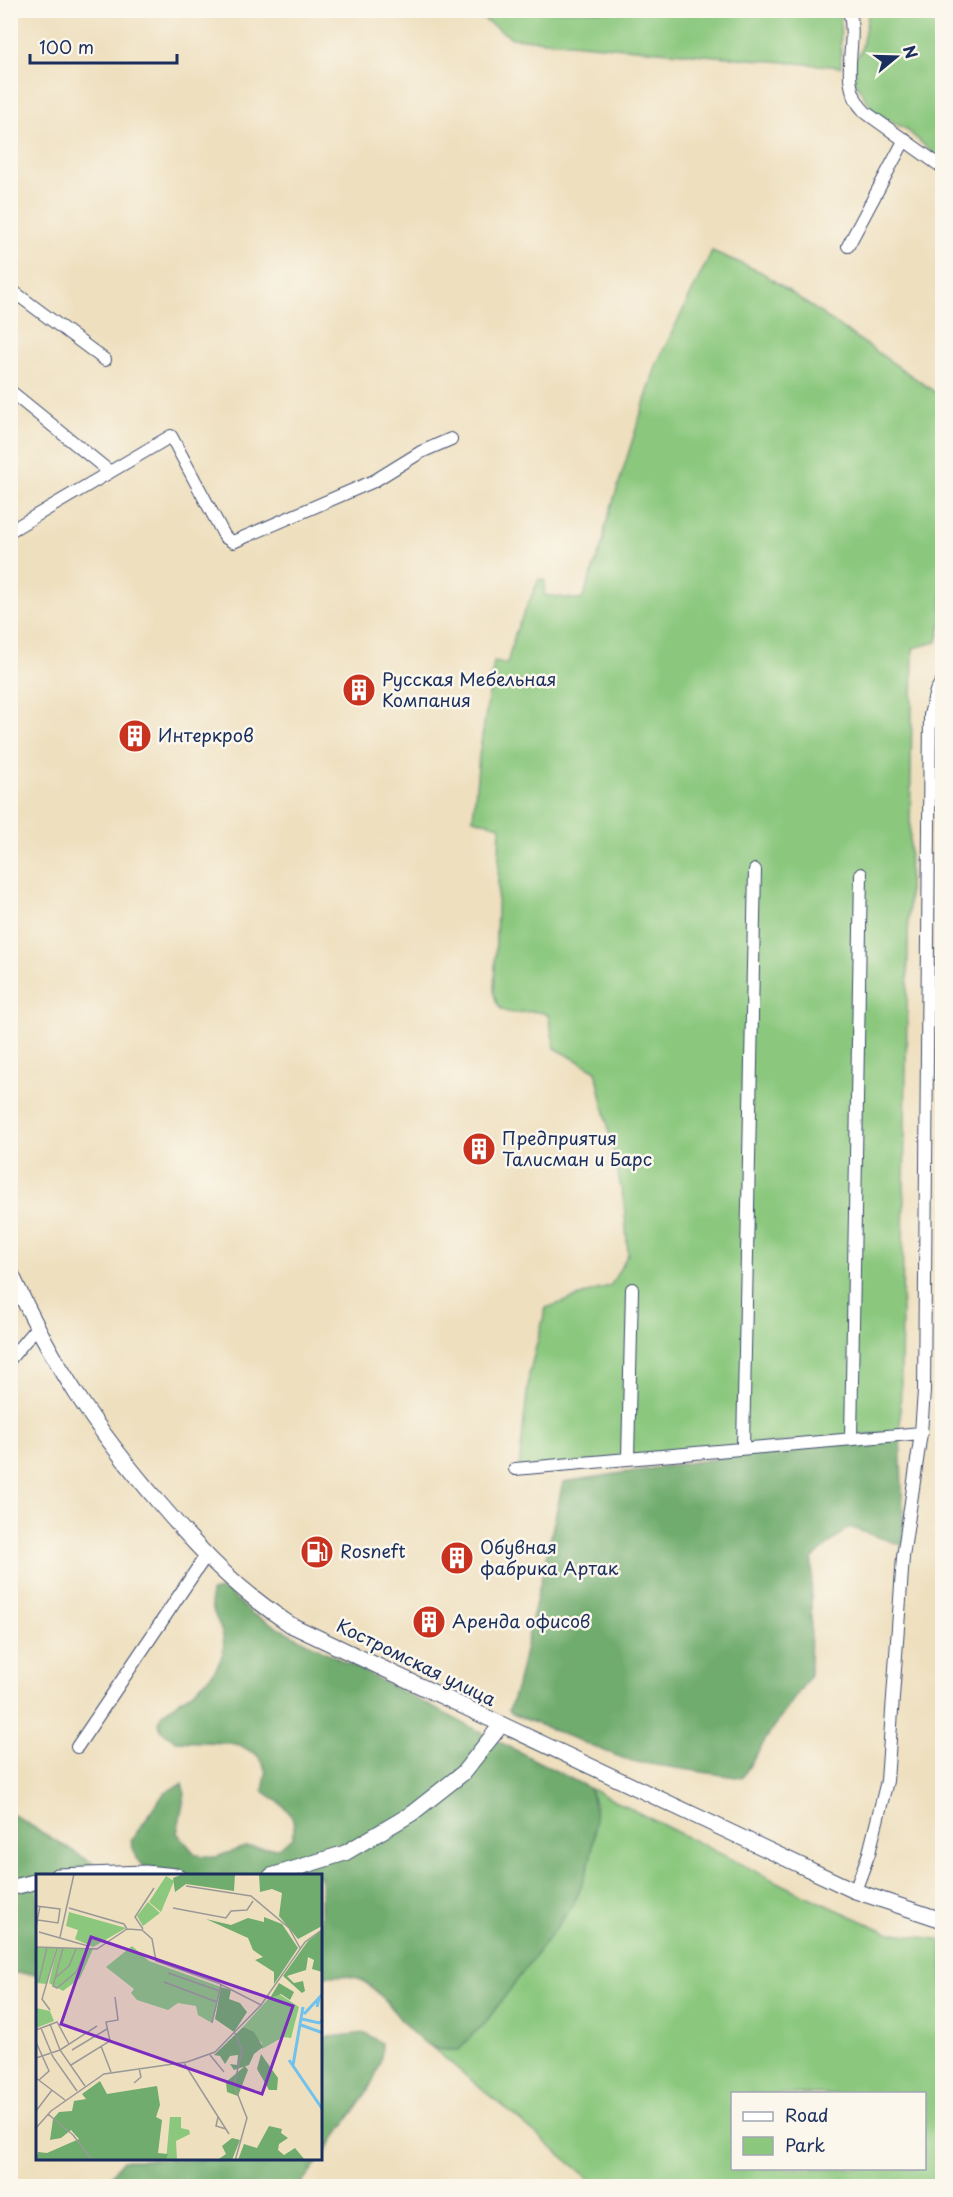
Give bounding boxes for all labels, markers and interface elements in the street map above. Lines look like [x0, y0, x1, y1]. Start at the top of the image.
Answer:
scale bar [30, 27, 177, 65]
north arrow [866, 27, 926, 87]
text: 100 m [39, 33, 94, 60]
text: N [898, 42, 925, 62]
place label: Русская Мебельная Компания [382, 665, 557, 713]
building icon: Русская Мебельная Компания [341, 672, 377, 708]
building icon: Интеркров [117, 718, 153, 754]
place label: Интеркров [158, 721, 254, 748]
place label: Предприятия Талисман и Барс [502, 1124, 652, 1172]
building icon: Предприятия Талисман и Барс [461, 1131, 497, 1167]
place label: Обувная фабрика Артак [480, 1533, 619, 1581]
fuel station icon: Rosneft [299, 1534, 335, 1570]
place label: Rosneft [340, 1537, 406, 1564]
building icon: Обувная фабрика Артак [439, 1540, 475, 1576]
building icon: Аренда офисов [411, 1604, 447, 1640]
place label: Аренда офисов [452, 1607, 590, 1634]
street label: Костромская улица [332, 1611, 502, 1712]
inset map [36, 1874, 322, 2161]
legend [731, 2092, 926, 2170]
text: Road [785, 2101, 829, 2128]
text: Park [785, 2131, 825, 2158]

